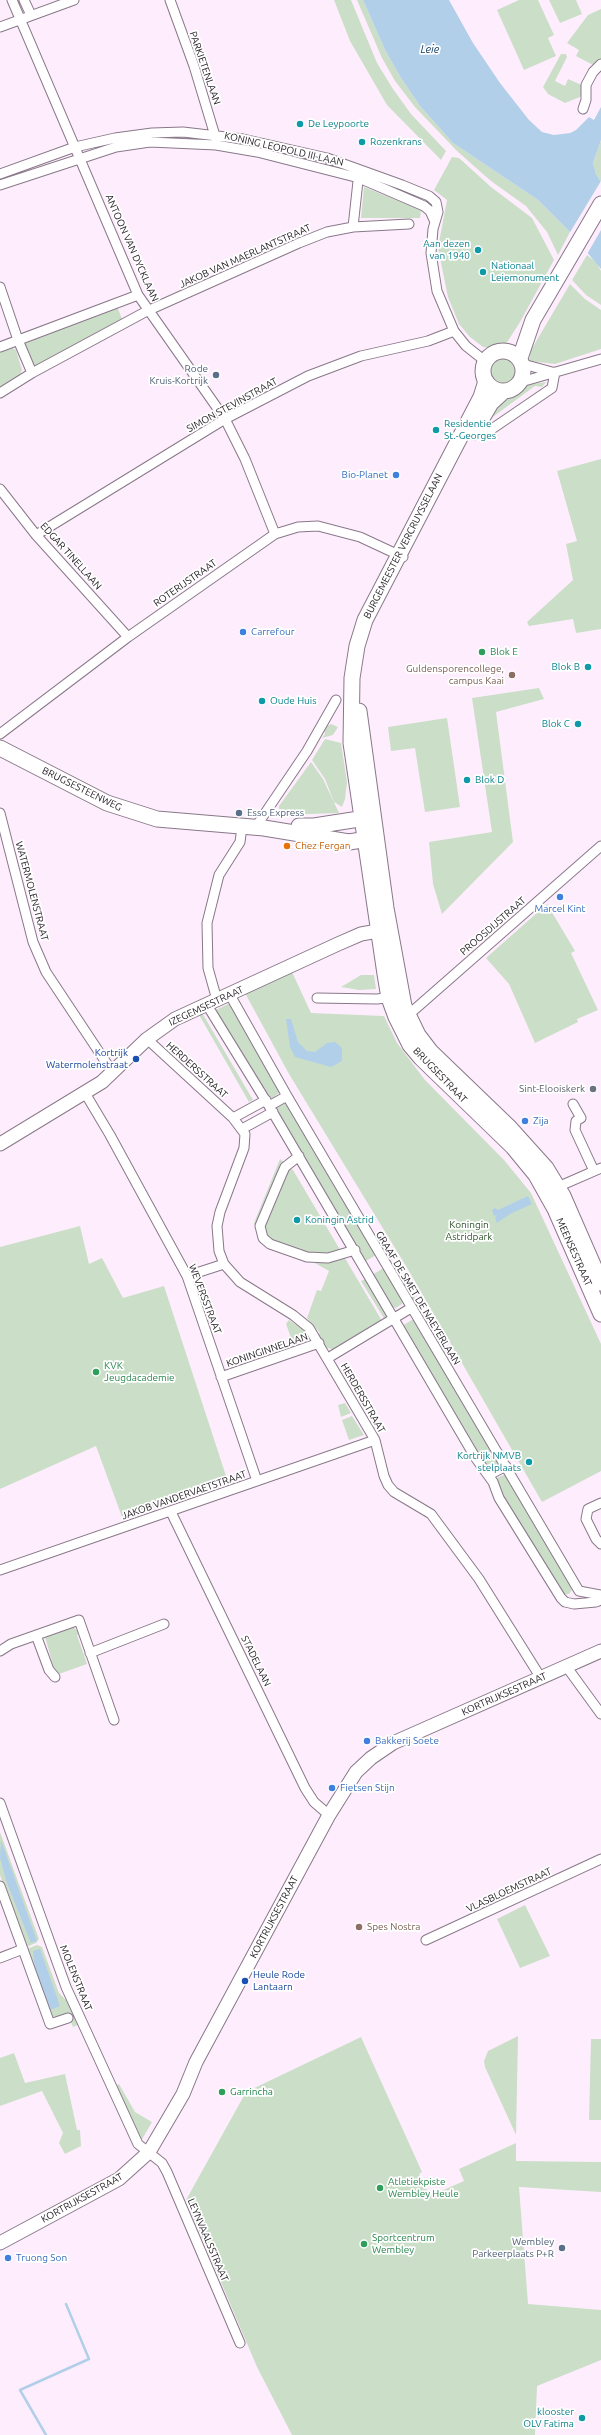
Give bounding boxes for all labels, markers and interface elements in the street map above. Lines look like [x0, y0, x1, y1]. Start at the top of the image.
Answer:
street label: PARKIETENLAAN [187, 30, 223, 106]
water label: Leie [421, 42, 439, 56]
place label: De Leypoorte [308, 118, 369, 130]
marker: De Leypoorte [295, 119, 305, 129]
street label: KONING LEOPOLD III-LAAN [223, 129, 345, 169]
place label: Rozenkrans [370, 136, 422, 148]
marker: Rozenkrans [357, 137, 367, 147]
street label: ANTOON VAN DYCKLAAN [103, 193, 161, 303]
street label: JAKOB VAN MAERLANTSTRAAT [177, 222, 313, 290]
place label: Aan dezen van 1940 [423, 238, 470, 262]
marker: Aan dezen van 1940 [473, 245, 483, 255]
place label: Nationaal Leiemonument [491, 260, 559, 284]
marker: Nationaal Leiemonument [478, 267, 488, 277]
place label: Rode Kruis-Kortrijk [150, 363, 208, 386]
marker: Rode Kruis-Kortrijk [211, 370, 221, 380]
street label: SIMON STEVINSTRAAT [185, 375, 279, 435]
place label: Residentie St.-Georges [444, 418, 496, 442]
marker: Residentie St.-Georges [431, 425, 441, 435]
place label: Bio-Planet [342, 469, 388, 481]
marker: Bio-Planet [391, 470, 401, 480]
street label: BURGEMEESTER VERCRUYSSELAAN [361, 471, 445, 621]
street label: EDGAR TINELLAAN [38, 520, 104, 592]
street label: ROTERIJSTRAAT [151, 557, 219, 609]
place label: Carrefour [251, 626, 295, 638]
marker: Carrefour [238, 627, 248, 637]
place label: Blok E [490, 646, 518, 658]
marker: Blok E [477, 647, 487, 657]
place label: Blok B [551, 661, 580, 673]
marker: Blok B [583, 662, 593, 672]
place label: Guldensporencollege, campus Kaai [406, 663, 504, 686]
marker: Guldensporencollege, campus Kaai [507, 670, 517, 680]
place label: Oude Huis [270, 695, 317, 707]
marker: Oude Huis [257, 696, 267, 706]
place label: Blok C [542, 718, 570, 730]
marker: Blok C [573, 719, 583, 729]
street label: BRUGSESTEENWEG [40, 764, 124, 814]
place label: Blok D [475, 774, 504, 786]
marker: Blok D [462, 775, 472, 785]
place label: Esso Express [247, 807, 304, 819]
marker: Esso Express [234, 808, 244, 818]
street label: WATERMOLENSTRAAT [13, 840, 51, 942]
place label: Chez Fergan [295, 840, 350, 852]
marker: Chez Fergan [282, 841, 292, 851]
marker: Marcel Kint [555, 892, 565, 902]
street label: PROOSDIJSTRAAT [458, 894, 528, 958]
place label: Marcel Kint [534, 903, 586, 915]
street label: IZEGEMSESTRAAT [167, 983, 245, 1029]
street label: HERDERSSTRAAT [164, 1039, 230, 1101]
street label: BRUGSESTRAAT [410, 1045, 470, 1105]
place label: Kortrijk Watermolenstraat [46, 1047, 128, 1070]
marker: Kortrijk Watermolenstraat [131, 1054, 141, 1064]
place label: Sint-Elooiskerk [519, 1083, 585, 1095]
marker: Sint-Elooiskerk [588, 1084, 598, 1094]
place label: Zija [533, 1115, 549, 1127]
marker: Zija [520, 1116, 530, 1126]
place label: Koningin Astrid [305, 1214, 374, 1226]
marker: Koningin Astrid [292, 1215, 302, 1225]
street label: MEENSESTRAAT [554, 1216, 594, 1288]
park label: Koningin Astridpark [446, 1219, 492, 1242]
street label: GRAAF DE SMET DE NAEYERLAAN [373, 1229, 463, 1367]
street label: WEVERSSTRAAT [186, 1262, 224, 1336]
street label: KONINGINNELAAN [225, 1330, 309, 1370]
place label: KVK Jeugdacademie [104, 1360, 175, 1384]
street label: HERDERSSTRAAT [338, 1361, 388, 1435]
marker: KVK Jeugdacademie [91, 1367, 101, 1377]
place label: Kortrijk NMVB stelplaats [457, 1450, 521, 1474]
marker: Kortrijk NMVB stelplaats [524, 1457, 534, 1467]
street label: JAKOB VANDERVAETSTRAAT [120, 1468, 248, 1522]
street label: STADELAAN [238, 1634, 274, 1688]
street label: KORTRIJKSESTRAAT [460, 1670, 548, 1718]
place label: Bakkerij Soete [375, 1735, 439, 1747]
marker: Bakkerij Soete [362, 1736, 372, 1746]
place label: Fietsen Stijn [340, 1782, 395, 1794]
marker: Fietsen Stijn [327, 1783, 337, 1793]
street label: VLASBLOEMSTRAAT [465, 1865, 553, 1915]
street label: KORTRIJKSESTRAAT [247, 1874, 301, 1960]
place label: Spes Nostra [367, 1921, 420, 1933]
marker: Spes Nostra [354, 1922, 364, 1932]
street label: MOLENSTRAAT [57, 1943, 95, 2013]
place label: Heule Rode Lantaarn [253, 1969, 305, 1992]
marker: Heule Rode Lantaarn [240, 1976, 250, 1986]
place label: Garrincha [230, 2086, 273, 2098]
marker: Garrincha [217, 2087, 227, 2097]
street label: KORTRIJKSESTRAAT [39, 2171, 125, 2225]
place label: Atletiekpiste Wembley Heule [388, 2176, 459, 2200]
marker: Atletiekpiste Wembley Heule [375, 2183, 385, 2193]
street label: LEYNVAALSSTRAAT [185, 2197, 231, 2283]
place label: Sportcentrum Wembley [372, 2232, 435, 2256]
place label: Wembley Parkeerplaats P+R [472, 2236, 554, 2260]
marker: Sportcentrum Wembley [359, 2239, 369, 2249]
marker: Wembley Parkeerplaats P+R [557, 2243, 567, 2253]
place label: Truong Son [16, 2252, 67, 2264]
marker: Truong Son [3, 2253, 13, 2263]
place label: klooster OLV Fatima [523, 2406, 574, 2430]
marker: klooster OLV Fatima [577, 2413, 587, 2423]

